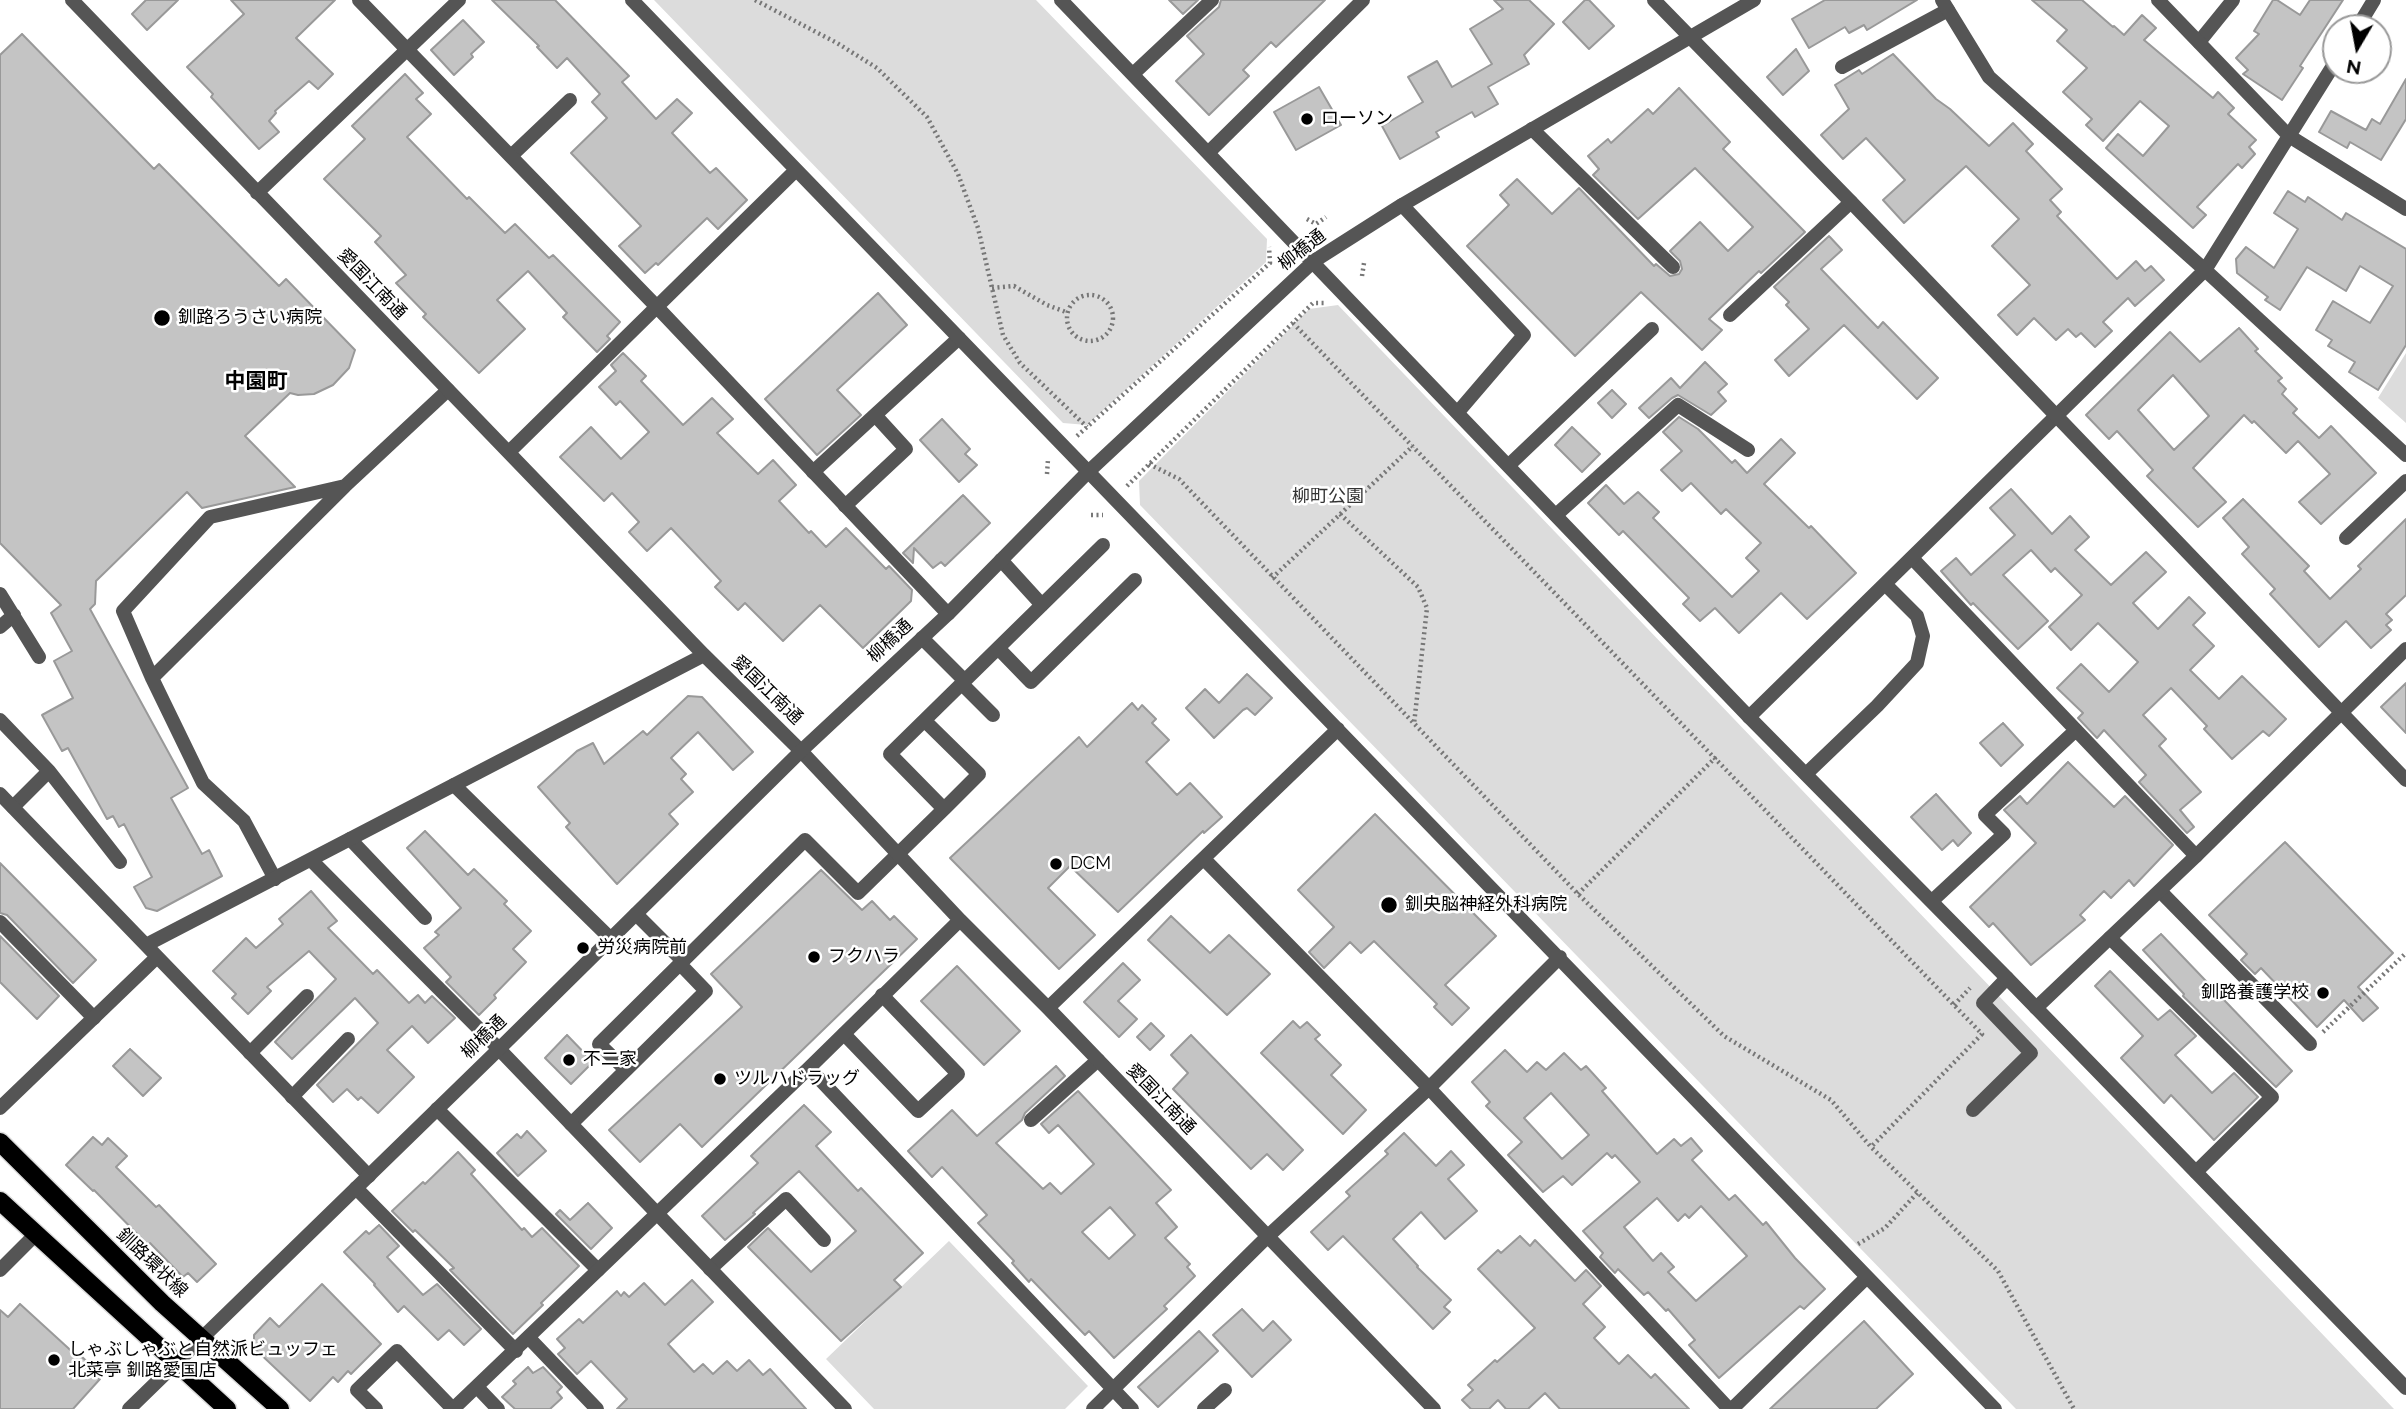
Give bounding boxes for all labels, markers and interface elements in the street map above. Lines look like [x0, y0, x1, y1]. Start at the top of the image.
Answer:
north arrow [2322, 14, 2392, 84]
text: N [2345, 56, 2363, 80]
place label: ローソン [1321, 108, 1393, 130]
marker: ローソン [1299, 111, 1315, 127]
street label: 柳橋通 [1274, 225, 1330, 275]
street label: 愛国江南通 [333, 244, 411, 324]
place label: 釧路ろうさい病院 [178, 307, 322, 329]
marker: 釧路ろうさい病院 [152, 308, 172, 328]
district label: 中園町 [225, 369, 287, 395]
park label: 柳町公園 [1292, 486, 1364, 508]
street label: 柳橋通 [863, 615, 917, 667]
street label: 愛国江南通 [727, 651, 807, 729]
place label: DCM [1070, 853, 1111, 875]
marker: DCM [1048, 856, 1064, 872]
place label: 釧央脳神経外科病院 [1405, 894, 1567, 916]
marker: 釧央脳神経外科病院 [1379, 895, 1399, 915]
place label: 労災病院前 [597, 937, 687, 959]
marker: 労災病院前 [575, 940, 591, 956]
place label: フクハラ [828, 946, 900, 968]
marker: フクハラ [806, 949, 822, 965]
place label: 釧路養護学校 [2201, 982, 2309, 1004]
marker: 釧路養護学校 [2315, 985, 2331, 1001]
street label: 柳橋通 [457, 1010, 511, 1064]
place label: 不二家 [583, 1049, 637, 1071]
marker: 不二家 [561, 1052, 577, 1068]
street label: 愛国江南通 [1122, 1059, 1200, 1139]
place label: ツルハドラッグ [734, 1068, 860, 1090]
marker: ツルハドラッグ [712, 1071, 728, 1087]
street label: 釧路環状線 [112, 1224, 192, 1302]
place label: しゃぶしゃぶと自然派ビュッフェ 北菜亭 釧路愛国店 [68, 1339, 338, 1382]
marker: しゃぶしゃぶと自然派ビュッフェ 北菜亭 釧路愛国店 [46, 1352, 62, 1368]

